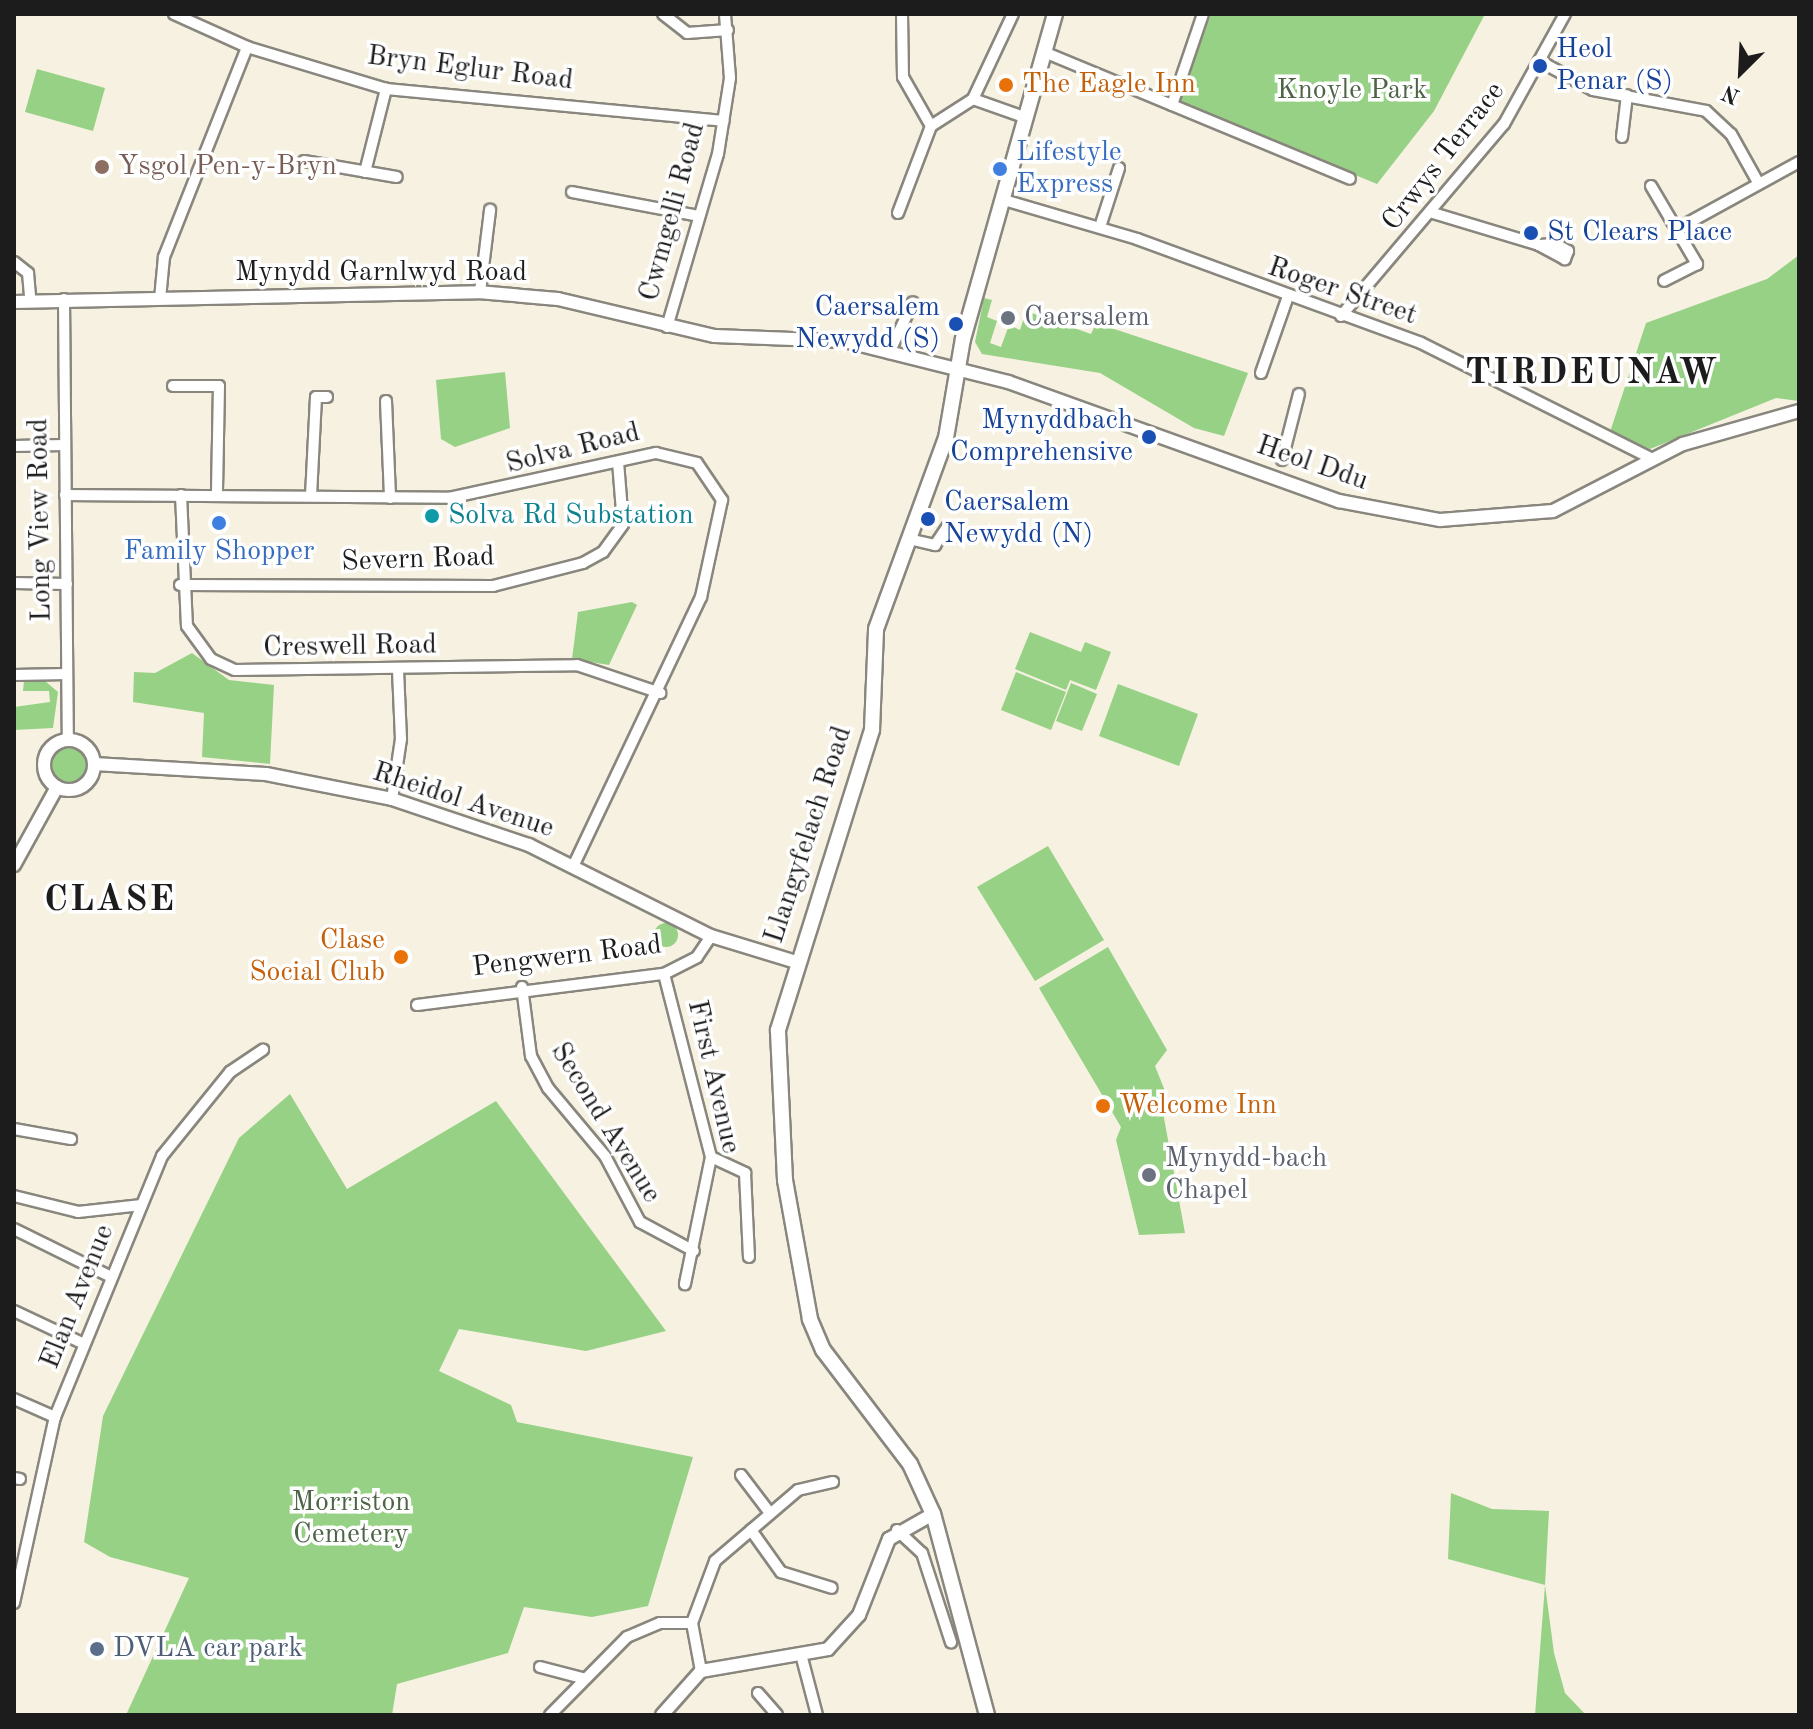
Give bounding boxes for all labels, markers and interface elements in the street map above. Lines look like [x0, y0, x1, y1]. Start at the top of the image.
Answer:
north arrow [1701, 32, 1781, 112]
place label: Heol Penar (S) [1556, 33, 1673, 99]
street label: Bryn Eglur Road [365, 40, 575, 98]
marker: Heol Penar (S) [1531, 57, 1549, 75]
place label: The Eagle Inn [1022, 68, 1196, 102]
park label: Knoyle Park [1277, 74, 1427, 108]
marker: The Eagle Inn [997, 76, 1015, 94]
street label: Crwys Terrace [1375, 76, 1513, 238]
text: N [1719, 80, 1743, 107]
street label: Cwmgelli Road [633, 119, 713, 305]
place label: Lifestyle Express [1016, 136, 1122, 202]
place label: Ysgol Pen-y-Bryn [118, 150, 337, 184]
marker: Ysgol Pen-y-Bryn [93, 158, 111, 176]
marker: Lifestyle Express [991, 160, 1009, 178]
place label: St Clears Place [1547, 216, 1732, 250]
marker: St Clears Place [1522, 224, 1540, 242]
street label: Roger Street [1263, 251, 1421, 333]
street label: Mynydd Garnlwyd Road [235, 256, 527, 290]
place label: Caersalem Newydd (S) [795, 291, 940, 357]
place label: Caersalem [1024, 301, 1150, 335]
marker: Caersalem [999, 309, 1017, 327]
marker: Caersalem Newydd (S) [947, 315, 965, 333]
district label: TIRDEUNAW [1465, 353, 1719, 397]
place label: Mynyddbach Comprehensive [950, 404, 1133, 470]
street label: Solva Road [503, 416, 643, 482]
street label: Long View Road [22, 418, 60, 622]
marker: Mynyddbach Comprehensive [1140, 428, 1158, 446]
street label: Heol Ddu [1252, 429, 1372, 499]
place label: Caersalem Newydd (N) [944, 486, 1093, 552]
place label: Solva Rd Substation [448, 499, 694, 533]
marker: Solva Rd Substation [423, 507, 441, 525]
marker: Caersalem Newydd (N) [919, 510, 937, 528]
marker: Family Shopper [210, 514, 228, 532]
place label: Family Shopper [124, 535, 314, 569]
street label: Severn Road [341, 541, 495, 579]
street label: Creswell Road [263, 629, 437, 665]
street label: Llangyfelach Road [758, 722, 860, 948]
street label: Rheidol Avenue [368, 756, 558, 846]
district label: CLASE [44, 880, 176, 924]
place label: Clase Social Club [249, 924, 385, 990]
street label: Pengwern Road [470, 929, 664, 985]
marker: Clase Social Club [392, 948, 410, 966]
street label: First Avenue [679, 997, 747, 1157]
street label: Second Avenue [542, 1037, 668, 1209]
place label: Welcome Inn [1119, 1089, 1277, 1123]
marker: Welcome Inn [1094, 1097, 1112, 1115]
place label: Mynydd-bach Chapel [1165, 1142, 1327, 1208]
marker: Mynydd-bach Chapel [1140, 1166, 1158, 1184]
street label: Elan Avenue [34, 1220, 122, 1374]
park label: Morriston Cemetery [292, 1486, 410, 1552]
place label: DVLA car park [113, 1632, 303, 1666]
marker: DVLA car park [88, 1640, 106, 1658]

